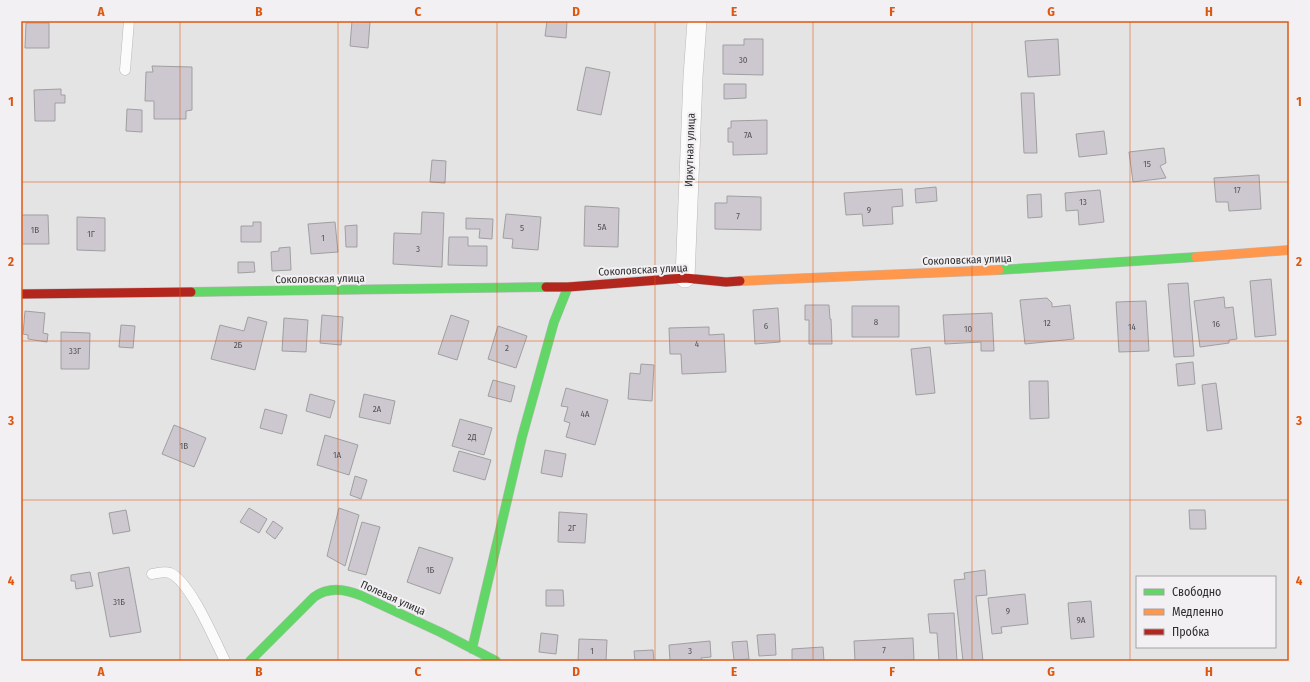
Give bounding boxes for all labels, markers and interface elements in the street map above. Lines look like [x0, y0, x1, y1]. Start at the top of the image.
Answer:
text: A [96, 4, 105, 19]
text: B [255, 4, 263, 19]
text: C [415, 4, 422, 19]
text: D [572, 4, 580, 19]
text: E [731, 4, 737, 19]
text: F [889, 4, 895, 19]
text: G [1047, 4, 1055, 19]
text: H [1205, 4, 1213, 19]
house number: 30 [739, 55, 748, 65]
text: 1 [8, 94, 14, 109]
text: 1 [1296, 94, 1302, 109]
street label: Иркутная улица [682, 113, 698, 187]
house number: 7А [744, 130, 752, 140]
house number: 15 [1143, 159, 1151, 169]
house number: 17 [1233, 185, 1241, 195]
house number: 13 [1079, 197, 1087, 207]
house number: 9 [867, 205, 871, 215]
house number: 7 [736, 211, 740, 221]
house number: 5А [598, 222, 607, 232]
house number: 5 [520, 223, 524, 233]
house number: 1В [31, 225, 39, 235]
house number: 1Г [87, 229, 96, 239]
house number: 1 [321, 233, 325, 243]
house number: 3 [416, 244, 420, 254]
street label: Соколовская улица [922, 252, 1012, 268]
text: 2 [7, 254, 14, 269]
text: 2 [1295, 254, 1302, 269]
street label: Соколовская улица [598, 261, 688, 279]
street label: Соколовская улица [275, 272, 365, 286]
house number: 8 [874, 317, 879, 327]
house number: 12 [1043, 318, 1051, 328]
house number: 16 [1212, 319, 1221, 329]
house number: 6 [764, 321, 769, 331]
house number: 14 [1128, 322, 1137, 332]
house number: 10 [964, 324, 972, 334]
house number: 4 [695, 339, 700, 349]
house number: 2Б [234, 340, 243, 350]
house number: 2 [505, 343, 509, 353]
house number: 33Г [69, 346, 82, 356]
house number: 2А [373, 404, 382, 414]
house number: 4А [580, 409, 590, 419]
text: 3 [7, 413, 14, 428]
text: 3 [1295, 413, 1302, 428]
house number: 2Д [468, 432, 476, 442]
house number: 1В [180, 441, 188, 451]
house number: 1А [333, 450, 341, 460]
house number: 2Г [568, 523, 577, 533]
house number: 1Б [426, 565, 434, 575]
text: 4 [8, 573, 15, 588]
text: 4 [1296, 573, 1303, 588]
legend [1136, 576, 1276, 648]
street label: Полевая улица [358, 578, 428, 618]
text: Свободно [1172, 585, 1221, 599]
house number: 31Б [113, 597, 125, 607]
text: Медленно [1172, 605, 1224, 619]
house number: 9 [1006, 606, 1010, 616]
house number: 9А [1076, 615, 1086, 625]
text: Пробка [1172, 625, 1210, 639]
house number: 7 [882, 645, 886, 655]
house number: 1 [590, 646, 594, 656]
house number: 3 [688, 646, 692, 656]
text: A [96, 664, 105, 679]
text: B [255, 664, 263, 679]
text: C [415, 664, 422, 679]
text: D [572, 664, 580, 679]
text: E [731, 664, 737, 679]
text: F [889, 664, 895, 679]
text: G [1047, 664, 1055, 679]
text: H [1205, 664, 1213, 679]

